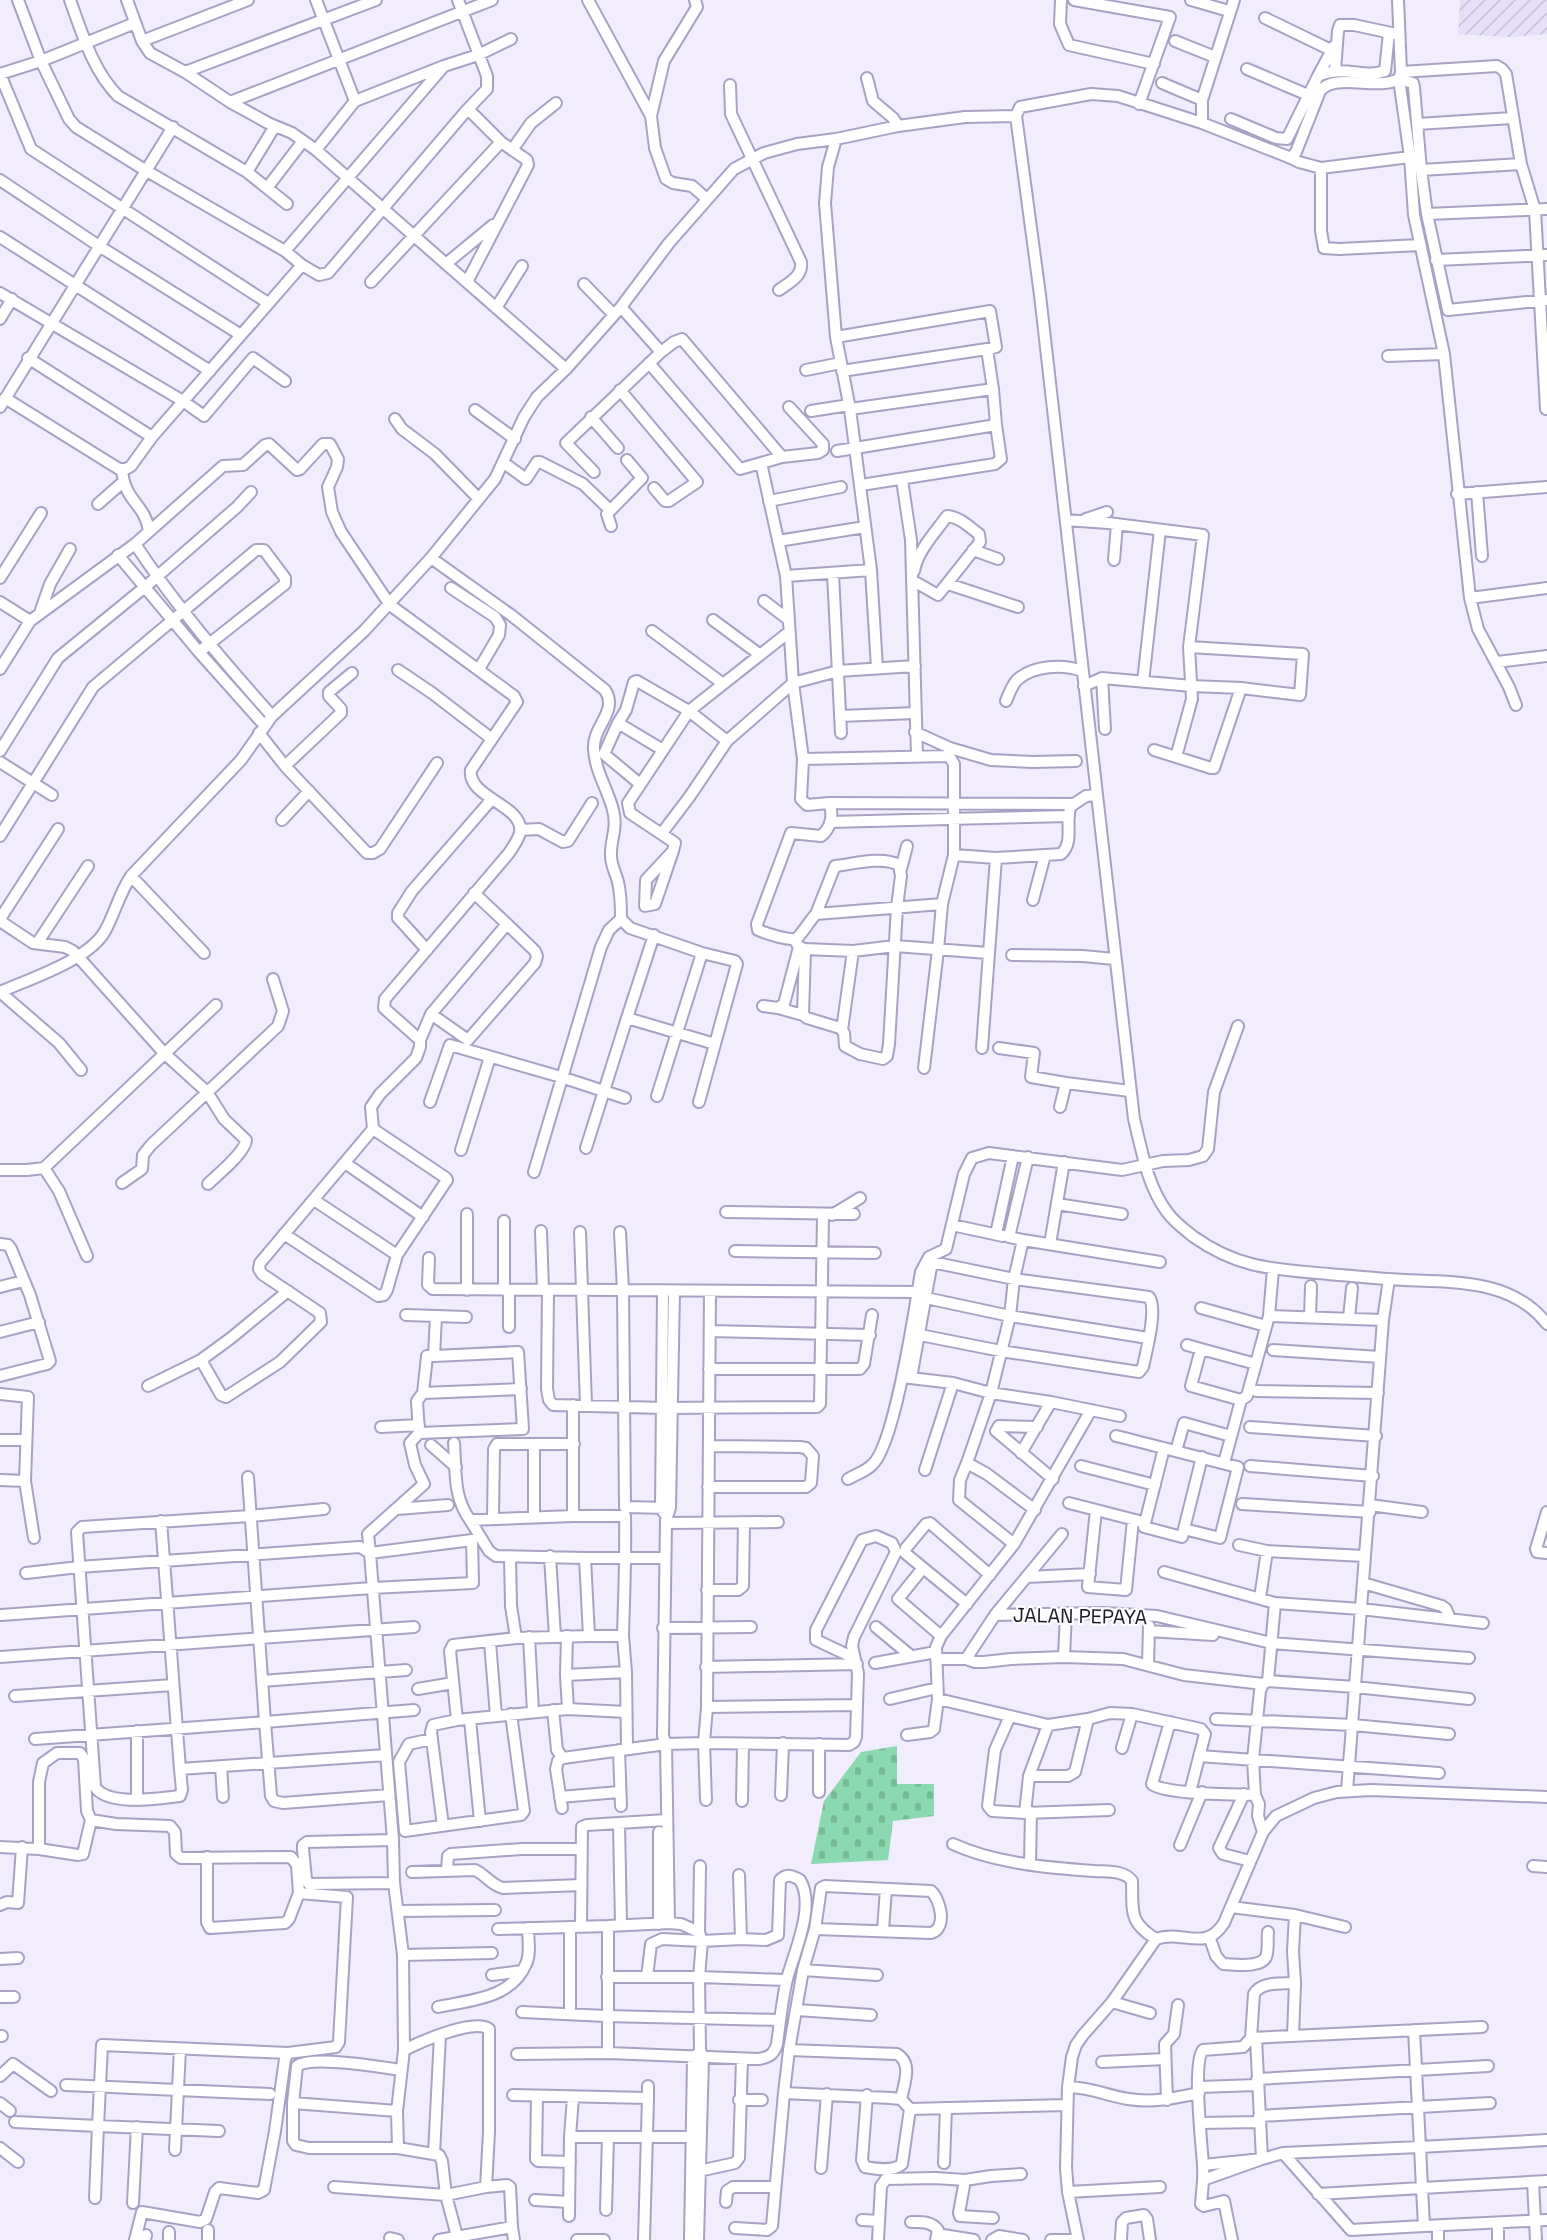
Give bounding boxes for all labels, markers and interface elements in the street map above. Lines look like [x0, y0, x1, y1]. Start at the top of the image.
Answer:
street label: JALAN PEPAYA [1013, 1602, 1148, 1630]

